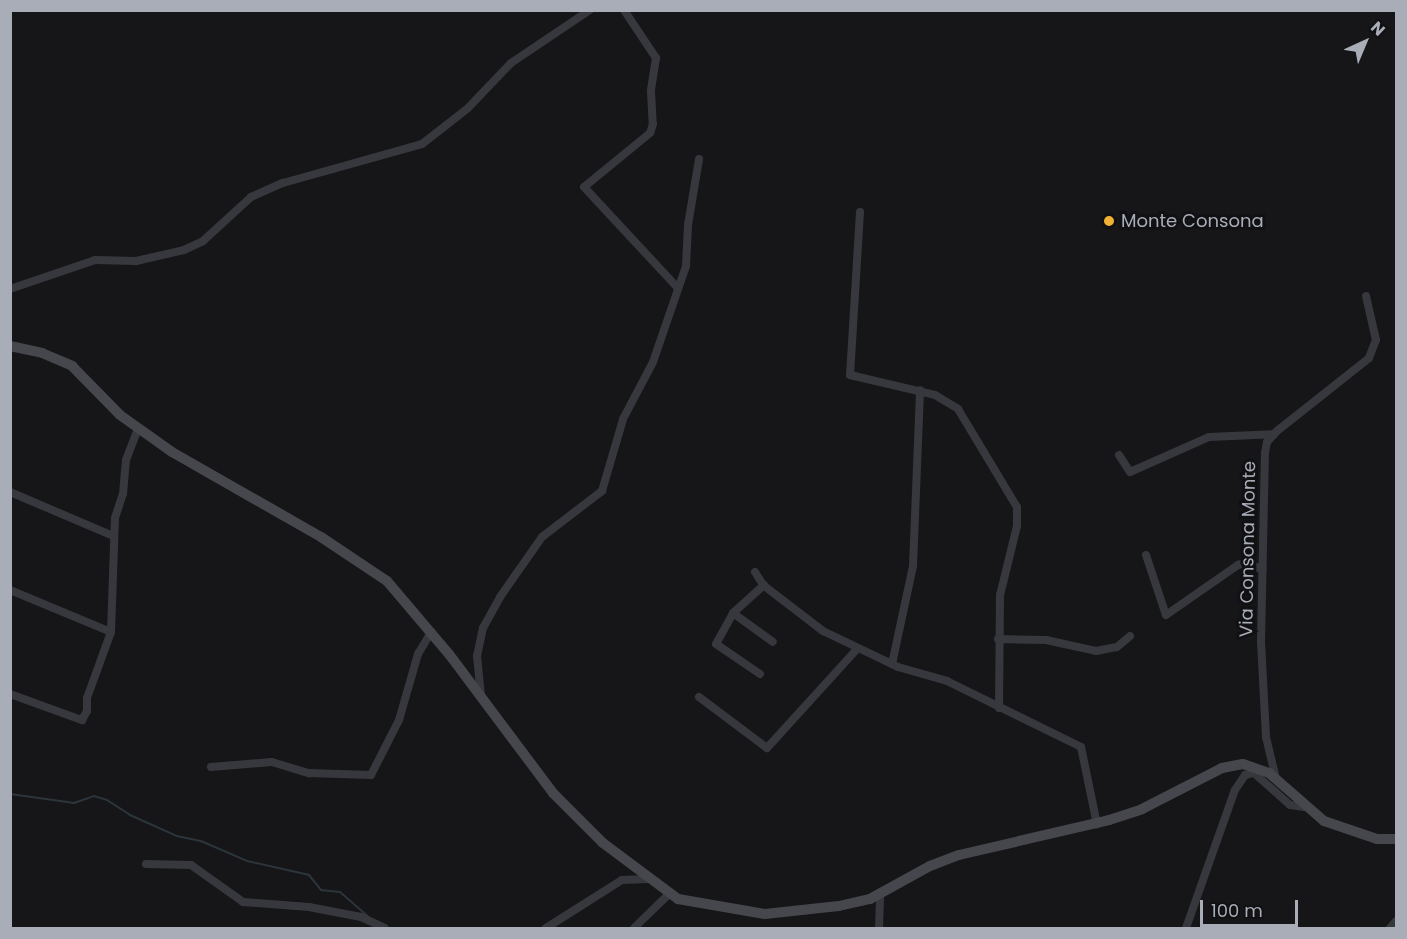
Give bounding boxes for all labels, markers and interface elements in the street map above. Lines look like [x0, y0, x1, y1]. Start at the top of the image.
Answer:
north arrow [1335, 12, 1395, 72]
text: N [1366, 16, 1390, 41]
place label: Monte Consona [1121, 210, 1264, 232]
marker: Monte Consona [1102, 214, 1116, 228]
street label: Via Consona Monte [1236, 461, 1260, 637]
scale bar [1203, 888, 1300, 926]
text: 100 m [1211, 898, 1263, 923]

